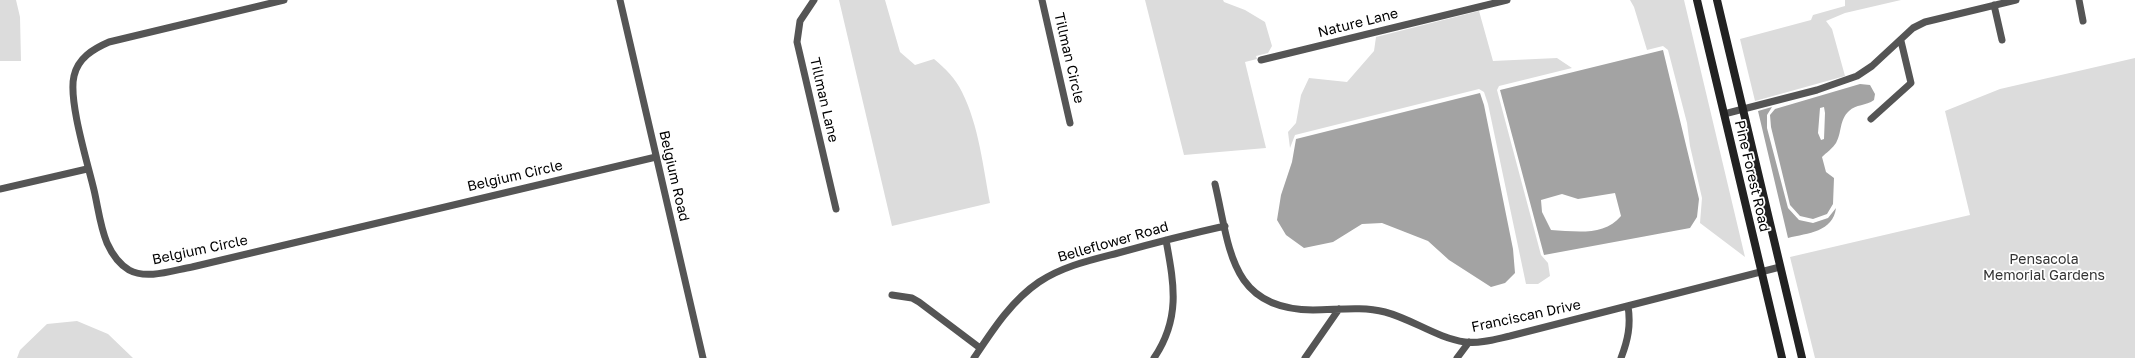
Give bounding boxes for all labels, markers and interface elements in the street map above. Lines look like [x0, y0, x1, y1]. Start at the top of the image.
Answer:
street label: Nature Lane [1316, 5, 1400, 41]
street label: Tillman Circle [1050, 11, 1088, 105]
street label: Tillman Lane [806, 56, 842, 144]
street label: Pine Forest Road [1731, 119, 1773, 233]
street label: Belgium Road [655, 129, 693, 223]
street label: Belgium Circle [466, 157, 564, 195]
street label: Belleflower Road [1056, 218, 1170, 266]
street label: Belgium Circle [151, 232, 249, 268]
park label: Pensacola Memorial Gardens [1983, 252, 2105, 284]
street label: Franciscan Drive [1470, 296, 1582, 336]

